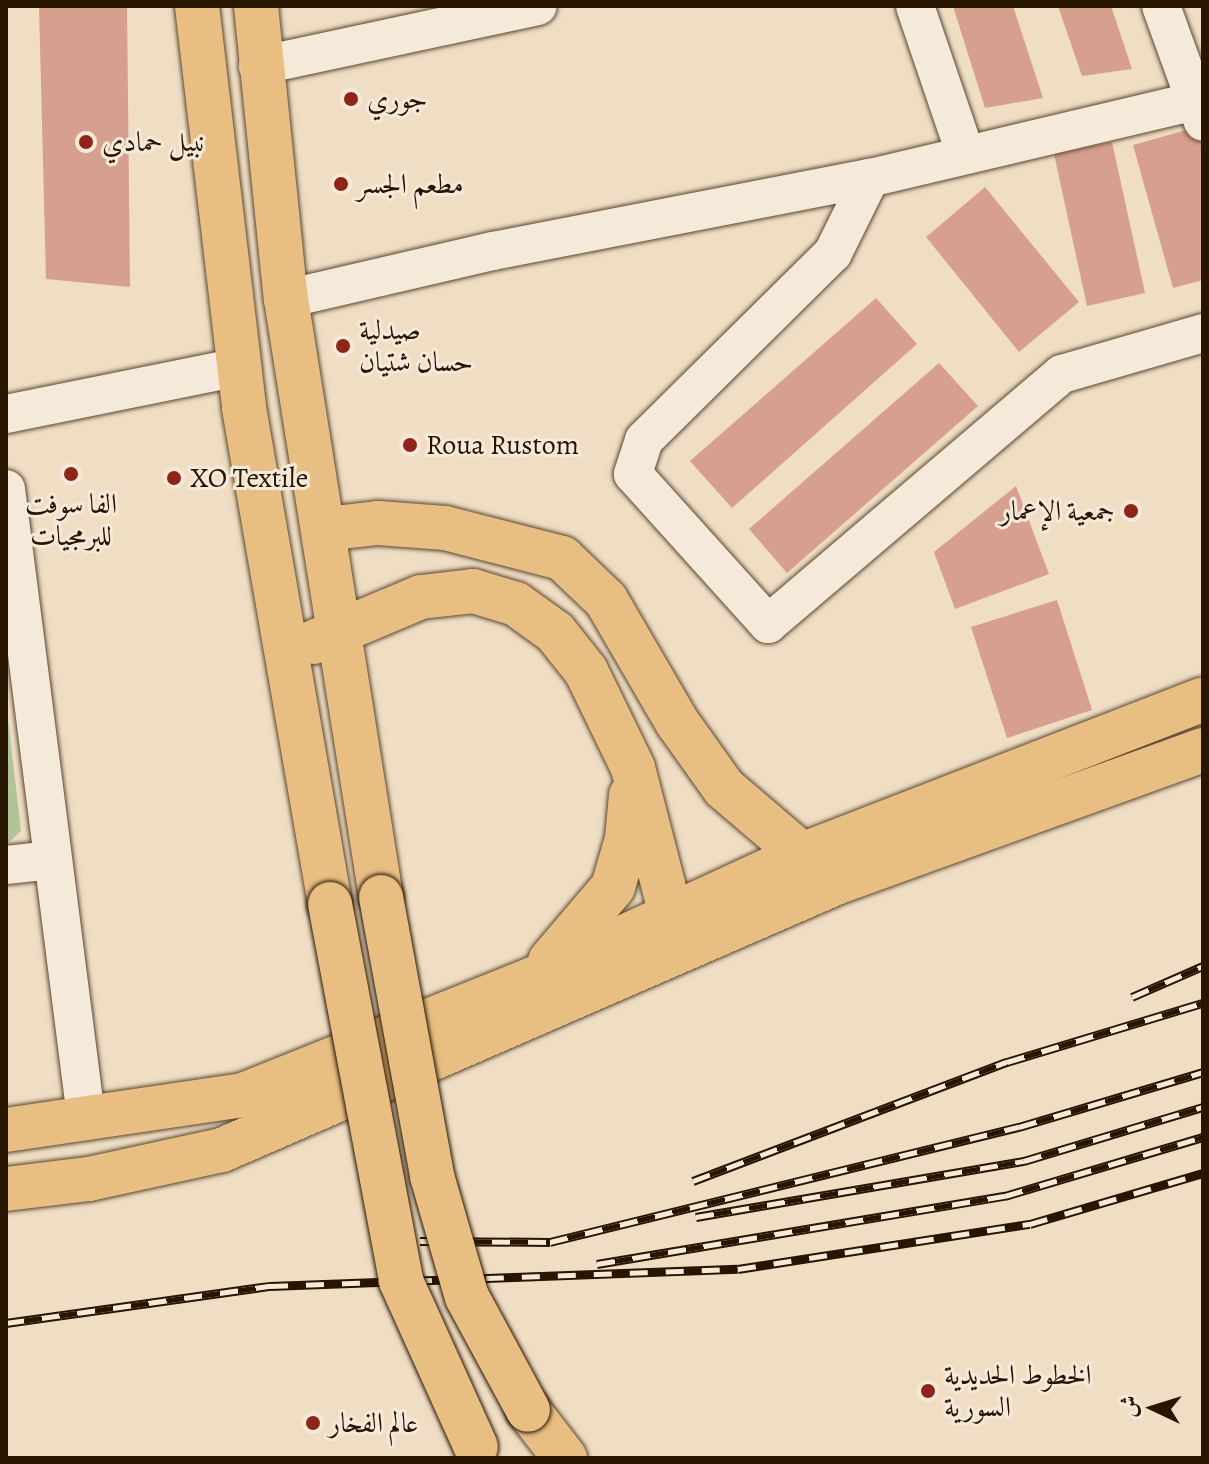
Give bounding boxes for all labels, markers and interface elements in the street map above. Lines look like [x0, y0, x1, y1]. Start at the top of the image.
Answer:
place label: جوري [367, 82, 428, 116]
marker: جوري [342, 90, 360, 108]
place label: نبيل حمادي [102, 125, 205, 159]
marker: نبيل حمادي [77, 133, 95, 151]
place label: مطعم الجسر [357, 167, 464, 201]
marker: مطعم الجسر [332, 175, 350, 193]
place label: صيدلية حسان شتيان [359, 313, 473, 379]
marker: صيدلية حسان شتيان [334, 337, 352, 355]
place label: Roua Rustom [426, 428, 579, 462]
marker: Roua Rustom [401, 436, 419, 454]
place label: XO Textile [190, 461, 308, 495]
marker: الفا سوفت للبرمجيات [62, 465, 80, 483]
marker: XO Textile [165, 469, 183, 487]
place label: الفا سوفت للبرمجيات [25, 487, 117, 553]
place label: جمعية الإعمار [1000, 494, 1115, 528]
marker: جمعية الإعمار [1122, 502, 1140, 520]
place label: الخطوط الحديدية السورية [944, 1358, 1092, 1424]
north arrow [1113, 1368, 1193, 1448]
marker: الخطوط الحديدية السورية [919, 1382, 937, 1400]
text: ش [1113, 1394, 1145, 1418]
place label: عالم الفخار [329, 1406, 418, 1440]
marker: عالم الفخار [304, 1414, 322, 1432]

